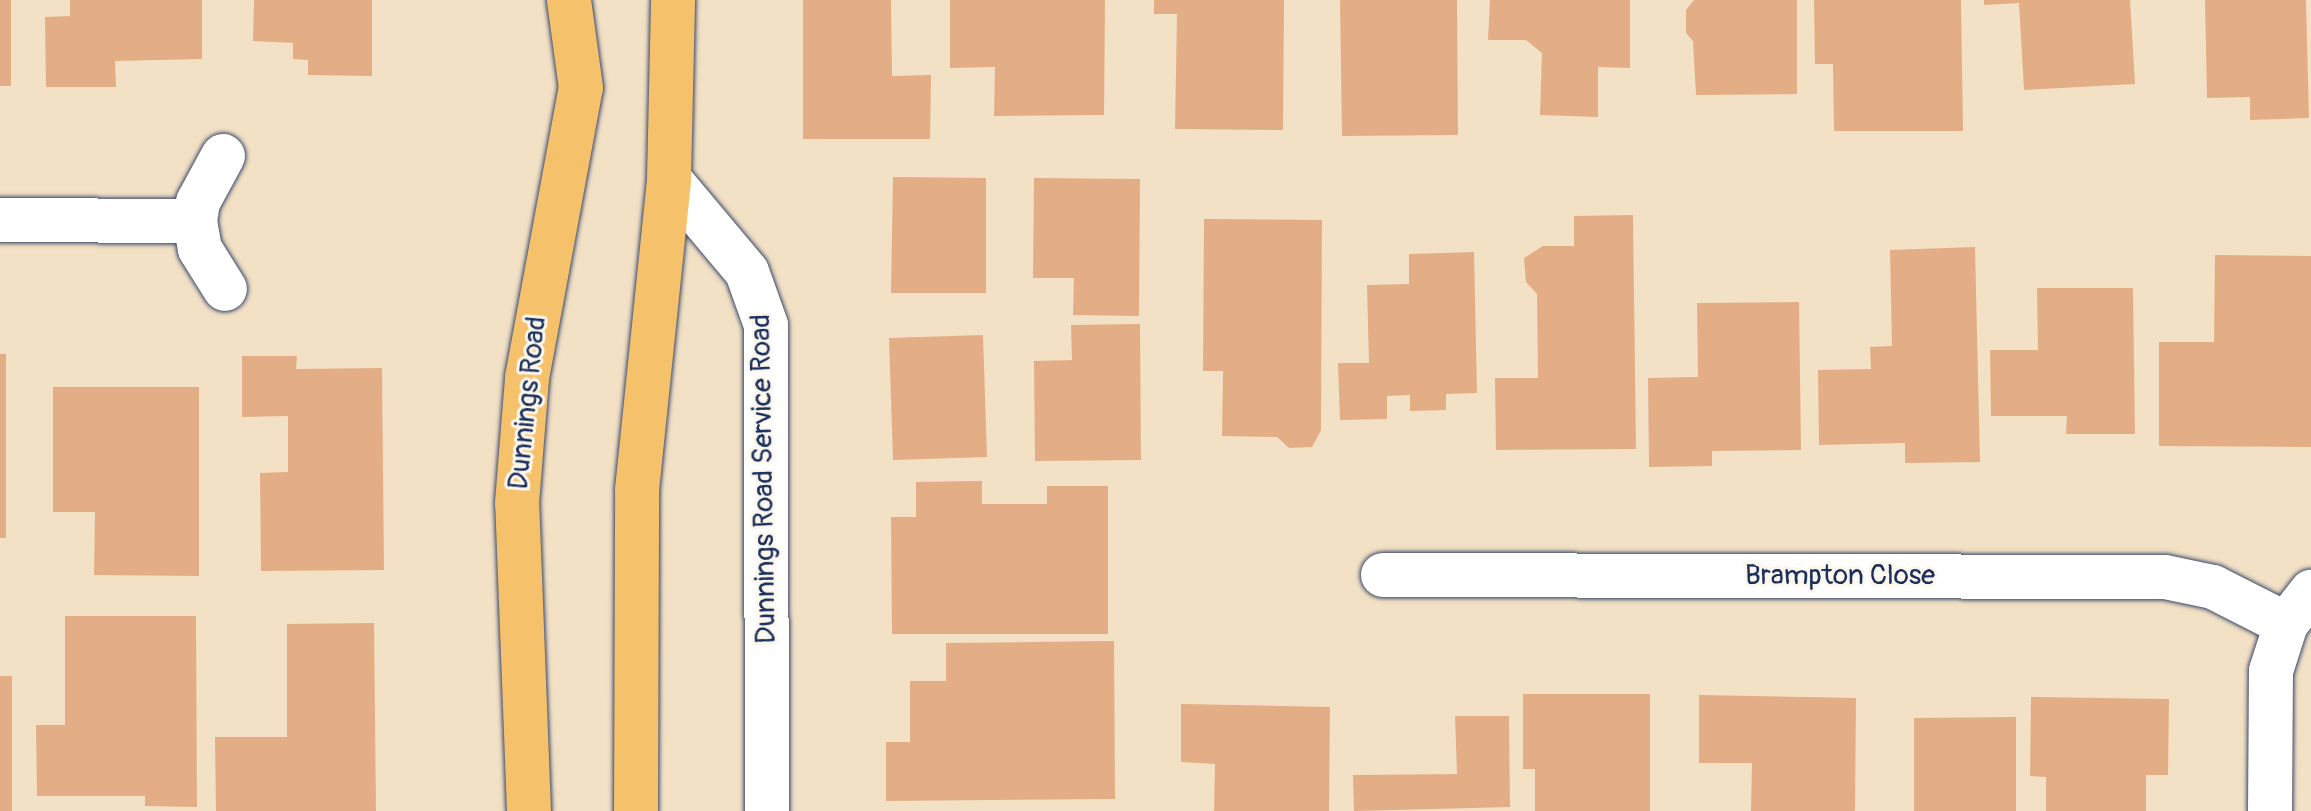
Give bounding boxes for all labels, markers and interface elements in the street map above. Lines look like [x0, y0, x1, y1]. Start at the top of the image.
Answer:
street label: Dunnings Road Service Road [744, 314, 784, 644]
street label: Dunnings Road [502, 315, 554, 491]
street label: Brampton Close [1745, 559, 1935, 593]

